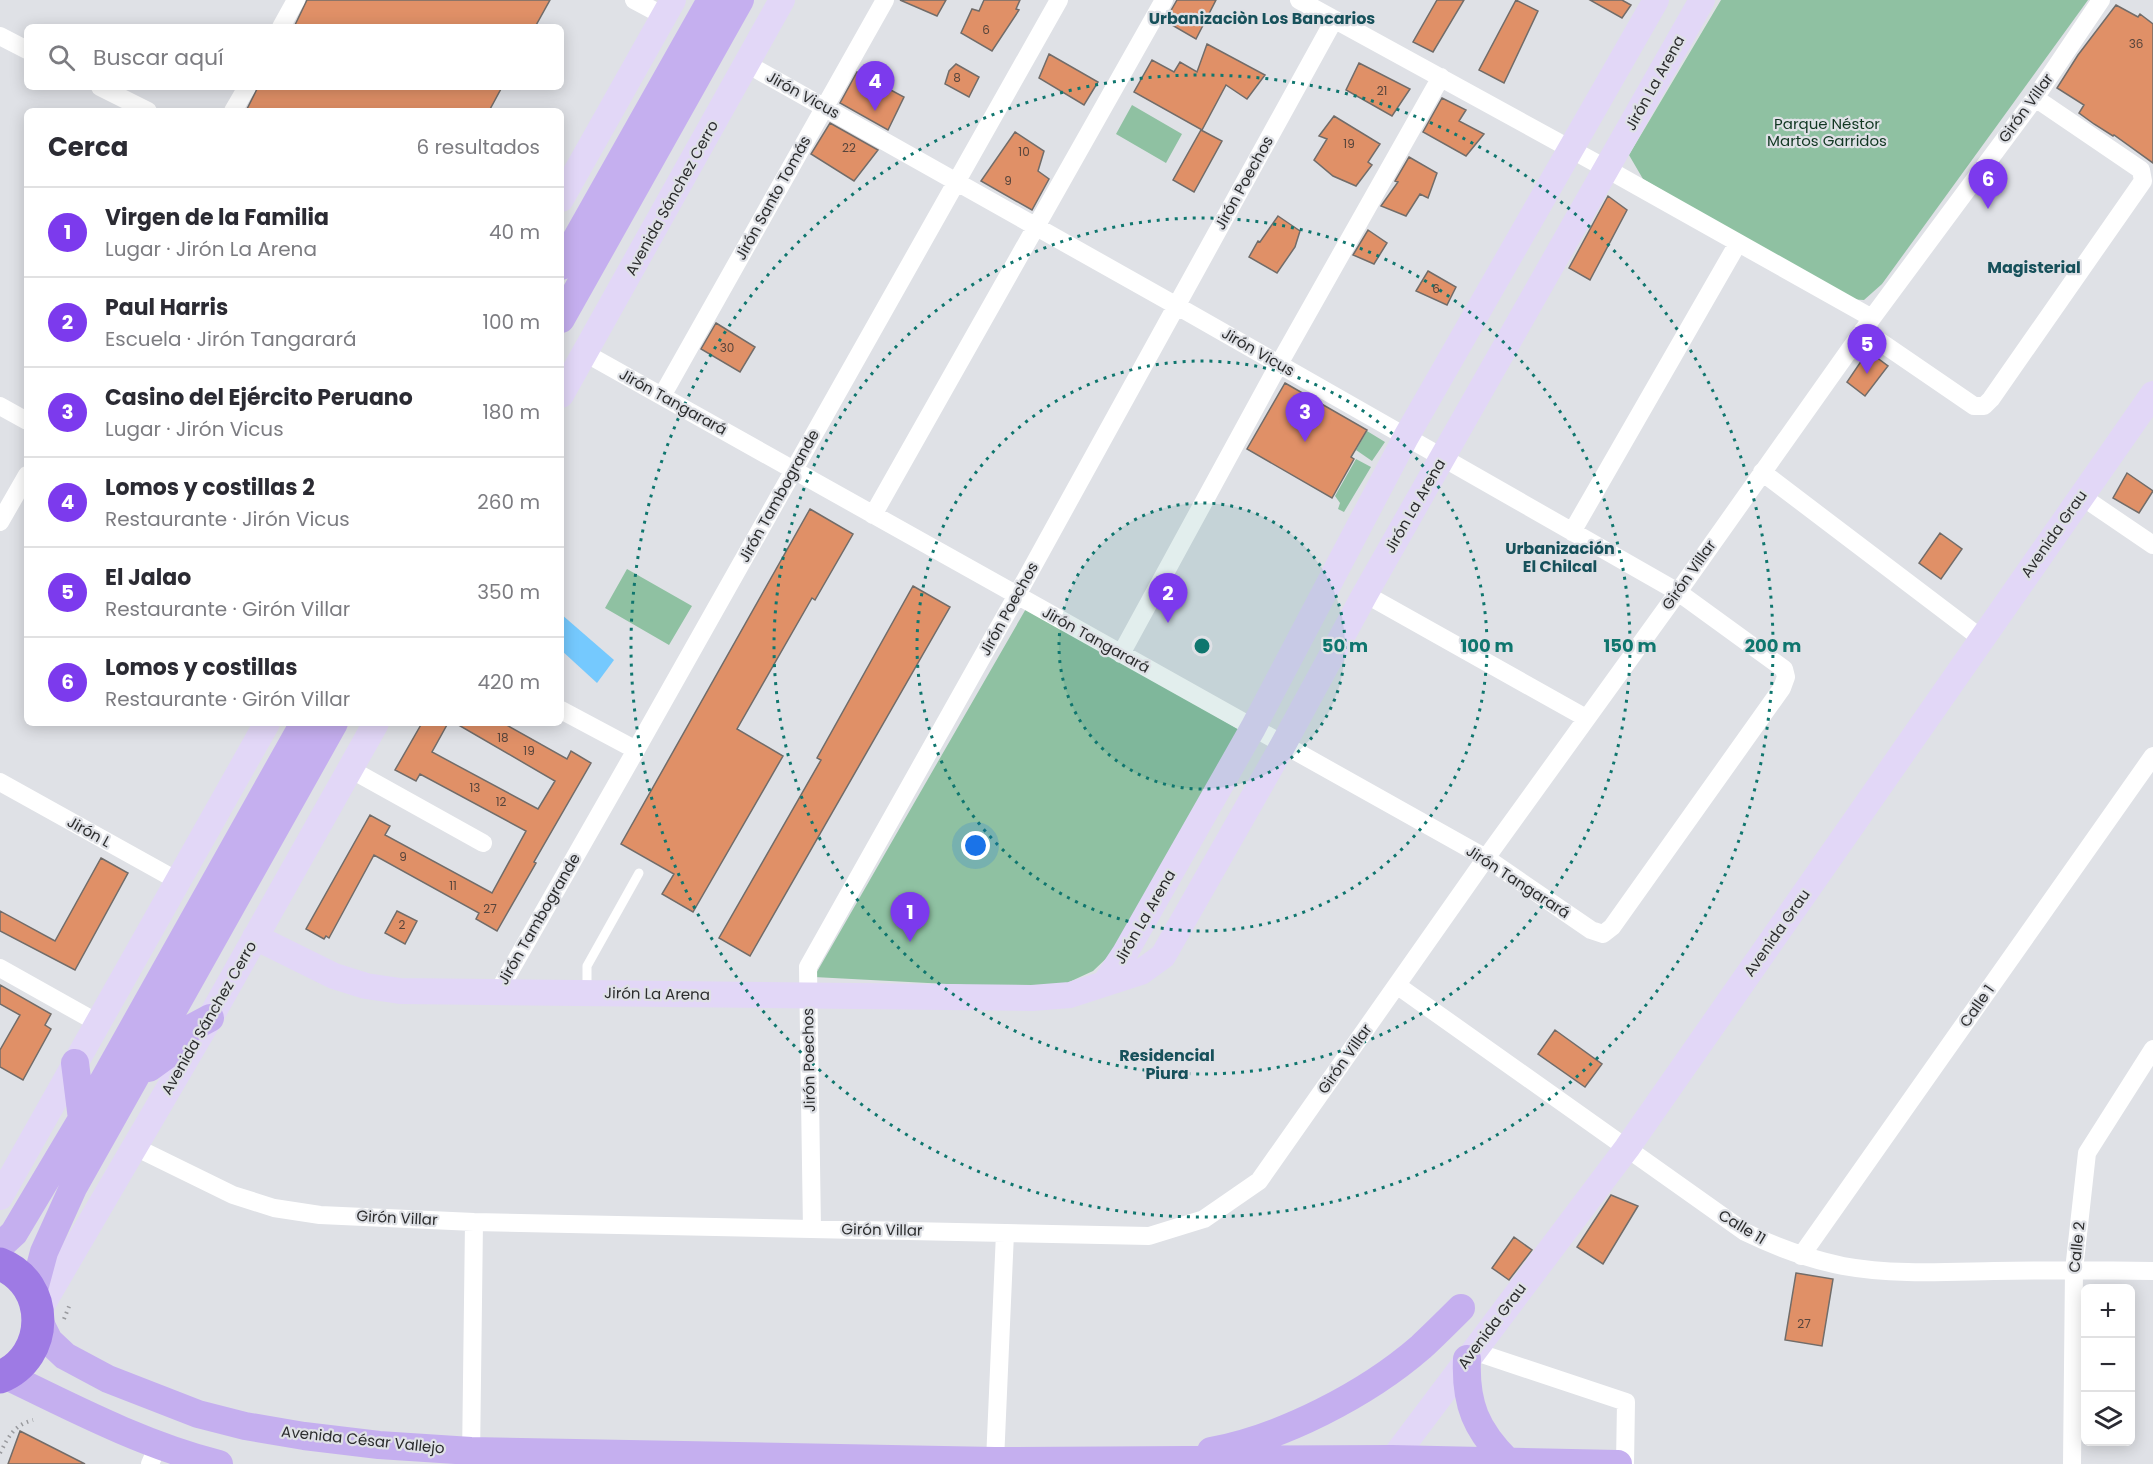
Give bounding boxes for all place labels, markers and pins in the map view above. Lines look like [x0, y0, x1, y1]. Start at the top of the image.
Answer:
pin: 4 [856, 62, 894, 111]
pin: 6 [1968, 160, 2008, 209]
pin: 5 [1848, 324, 1886, 374]
pin: 3 [1286, 392, 1324, 442]
pin: 2 [1148, 574, 1188, 623]
centre of rings [1192, 636, 1212, 656]
pin: 1 [890, 892, 930, 942]

